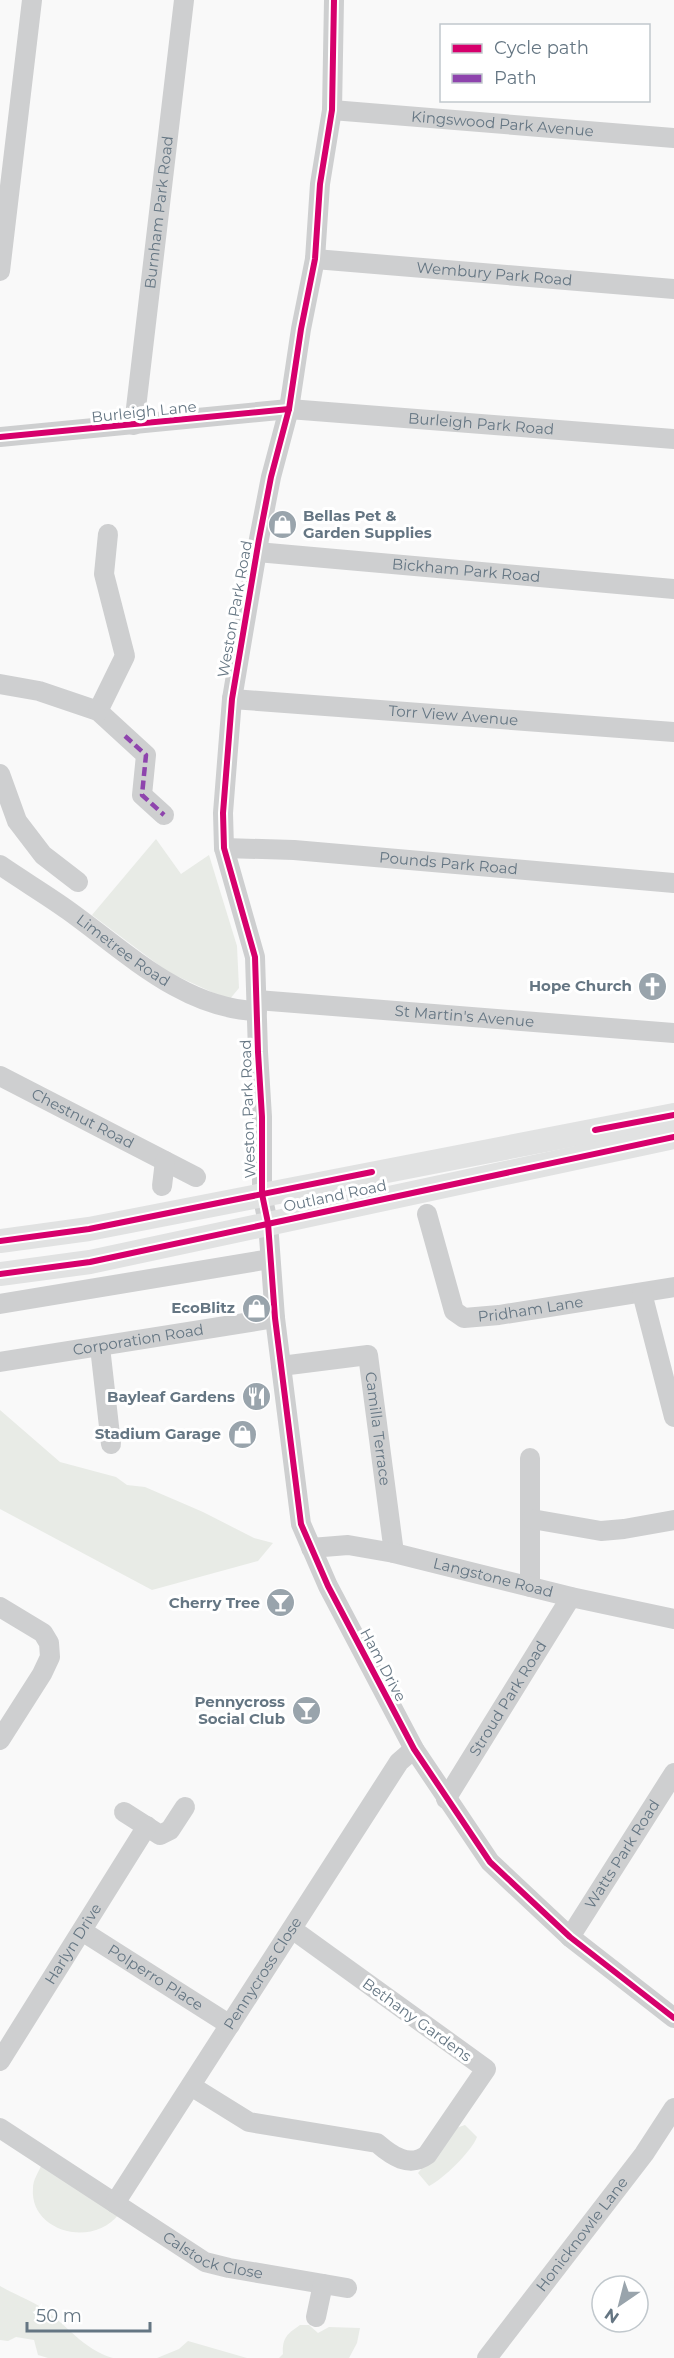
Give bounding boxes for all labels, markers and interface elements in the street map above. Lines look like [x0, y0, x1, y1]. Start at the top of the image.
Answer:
legend [440, 24, 650, 102]
text: Cycle path [494, 37, 589, 59]
text: Path [494, 67, 537, 89]
street label: Kingswood Park Avenue [410, 107, 594, 140]
street label: Burnham Park Road [140, 135, 177, 290]
street label: Wembury Park Road [416, 258, 573, 289]
street label: Burleigh Lane [90, 397, 197, 426]
street label: Burleigh Park Road [407, 408, 555, 439]
place label: Bellas Pet & Garden Supplies [303, 506, 432, 542]
shop icon: Bellas Pet & Garden Supplies [266, 509, 298, 541]
street label: Weston Park Road [213, 539, 256, 679]
street label: Bickham Park Road [391, 554, 541, 586]
street label: Torr View Avenue [388, 701, 519, 729]
street label: Pounds Park Road [378, 847, 519, 878]
street label: Limetree Road [73, 910, 174, 990]
church icon: Hope Church [637, 970, 669, 1002]
place label: Hope Church [529, 976, 632, 995]
street label: St Martin's Avenue [394, 1001, 535, 1031]
street label: Weston Park Road [236, 1039, 259, 1179]
street label: Chestnut Road [28, 1084, 137, 1152]
street label: Outland Road [282, 1175, 388, 1216]
shop icon: EcoBlitz [240, 1292, 272, 1324]
street label: Pridham Lane [477, 1292, 584, 1326]
place label: EcoBlitz [171, 1298, 235, 1317]
street label: Corporation Road [71, 1320, 205, 1359]
street label: Camilla Terrace [361, 1371, 395, 1487]
restaurant icon: Bayleaf Gardens [240, 1381, 272, 1413]
place label: Bayleaf Gardens [107, 1387, 235, 1406]
shop icon: Stadium Garage [226, 1418, 258, 1450]
place label: Stadium Garage [95, 1424, 221, 1443]
street label: Langstone Road [431, 1553, 555, 1601]
bar icon: Cherry Tree [265, 1587, 297, 1619]
place label: Cherry Tree [169, 1593, 260, 1612]
street label: Ham Drive [356, 1625, 411, 1705]
street label: Stroud Park Road [465, 1637, 551, 1760]
place label: Pennycross Social Club [194, 1692, 285, 1728]
bar icon: Pennycross Social Club [290, 1695, 322, 1727]
street label: Watts Park Road [580, 1796, 664, 1912]
street label: Harlyn Drive [40, 1899, 105, 1988]
street label: Pennycross Close [219, 1913, 306, 2033]
street label: Polperro Place [104, 1940, 207, 2015]
street label: Bethany Gardens [359, 1974, 476, 2066]
street label: Honicknowle Lane [532, 2173, 632, 2295]
street label: Calstock Close [159, 2227, 264, 2283]
north arrow [590, 2274, 650, 2334]
scale bar [27, 2295, 150, 2333]
text: N [601, 2304, 622, 2327]
text: 50 m [36, 2305, 82, 2327]

